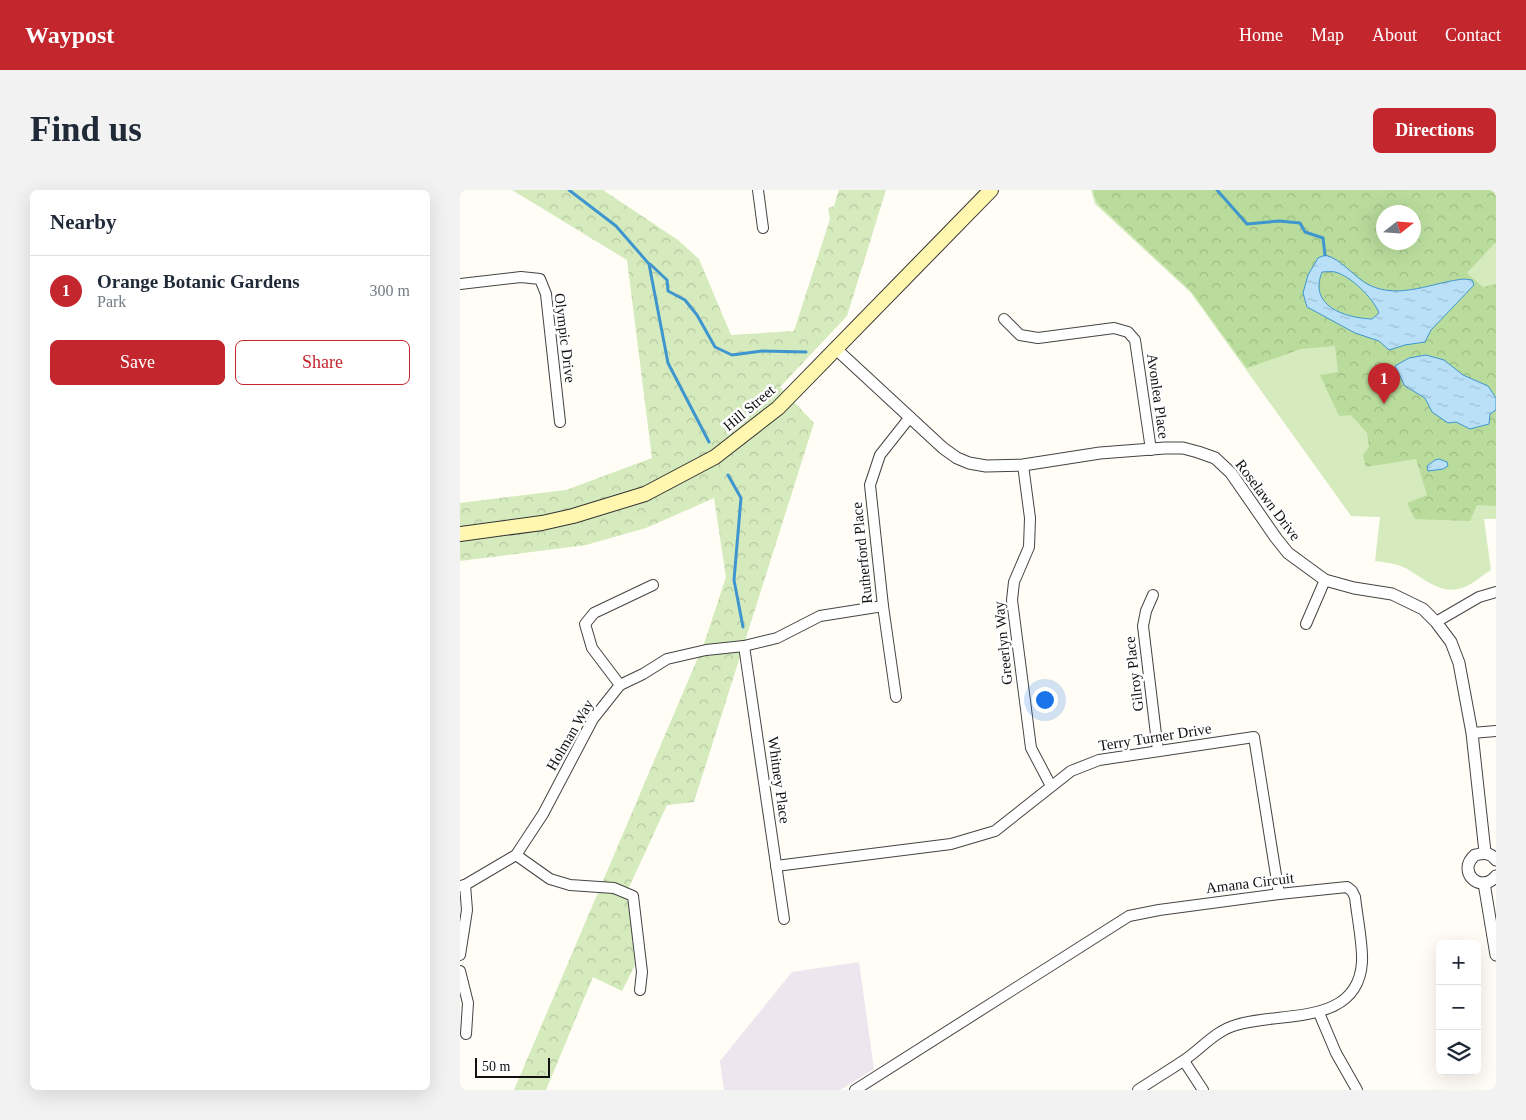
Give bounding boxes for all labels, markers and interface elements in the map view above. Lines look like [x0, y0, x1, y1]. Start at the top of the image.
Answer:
text: Waypost [25, 22, 114, 48]
text: Home [1239, 25, 1283, 45]
text: Map [1311, 25, 1344, 45]
text: About [1372, 25, 1417, 45]
text: Contact [1445, 25, 1501, 45]
button: Directions [1373, 108, 1496, 153]
text: Find us [30, 110, 142, 149]
north arrow [1376, 205, 1421, 250]
text: Nearby [50, 210, 117, 234]
text: Orange Botanic Gardens [97, 271, 300, 292]
text: 1 [62, 282, 70, 299]
text: 300 m [370, 282, 410, 299]
street label: Olympic Drive [552, 292, 578, 384]
text: Park [97, 293, 126, 310]
button: Save [50, 340, 225, 385]
button: Share [235, 340, 410, 385]
street label: Avonlea Place [1144, 352, 1172, 440]
pin: 1 [1368, 363, 1400, 404]
street label: Hill Street [720, 381, 779, 434]
street label: Roselawn Drive [1232, 456, 1304, 544]
street label: Rutherford Place [849, 501, 875, 605]
street label: Greerlyn Way [991, 600, 1015, 686]
street label: Gilroy Place [1121, 635, 1147, 712]
your location [1032, 687, 1058, 713]
street label: Holman Way [543, 696, 597, 773]
street label: Terry Turner Drive [1097, 720, 1213, 754]
street label: Whitney Place [765, 735, 793, 825]
street label: Amana Circuit [1205, 870, 1296, 896]
map controls [1436, 940, 1481, 1075]
button: + [1436, 940, 1481, 985]
button: − [1436, 985, 1481, 1030]
button: layers [1436, 1030, 1481, 1075]
scale bar [475, 1055, 550, 1078]
text: 50 m [482, 1059, 510, 1074]

